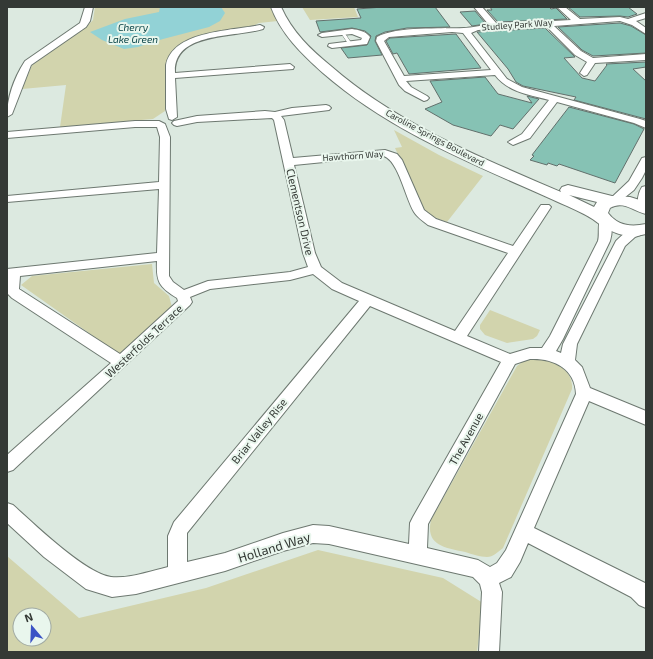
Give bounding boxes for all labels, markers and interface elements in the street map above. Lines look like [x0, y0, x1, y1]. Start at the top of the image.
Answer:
street label: Studley Park Way [481, 17, 553, 32]
water label: Cherry Lake Green [108, 21, 158, 45]
street label: Caroline Springs Boulevard [384, 107, 486, 168]
street label: Hawthorn Way [322, 148, 384, 163]
street label: Clementson Drive [284, 167, 317, 256]
street label: Westerfolds Terrace [102, 301, 185, 380]
street label: Briar Valley Rise [228, 395, 289, 466]
street label: The Avenue [446, 410, 485, 467]
street label: Holland Way [236, 528, 312, 566]
north arrow [12, 607, 52, 647]
text: N [23, 610, 35, 625]

